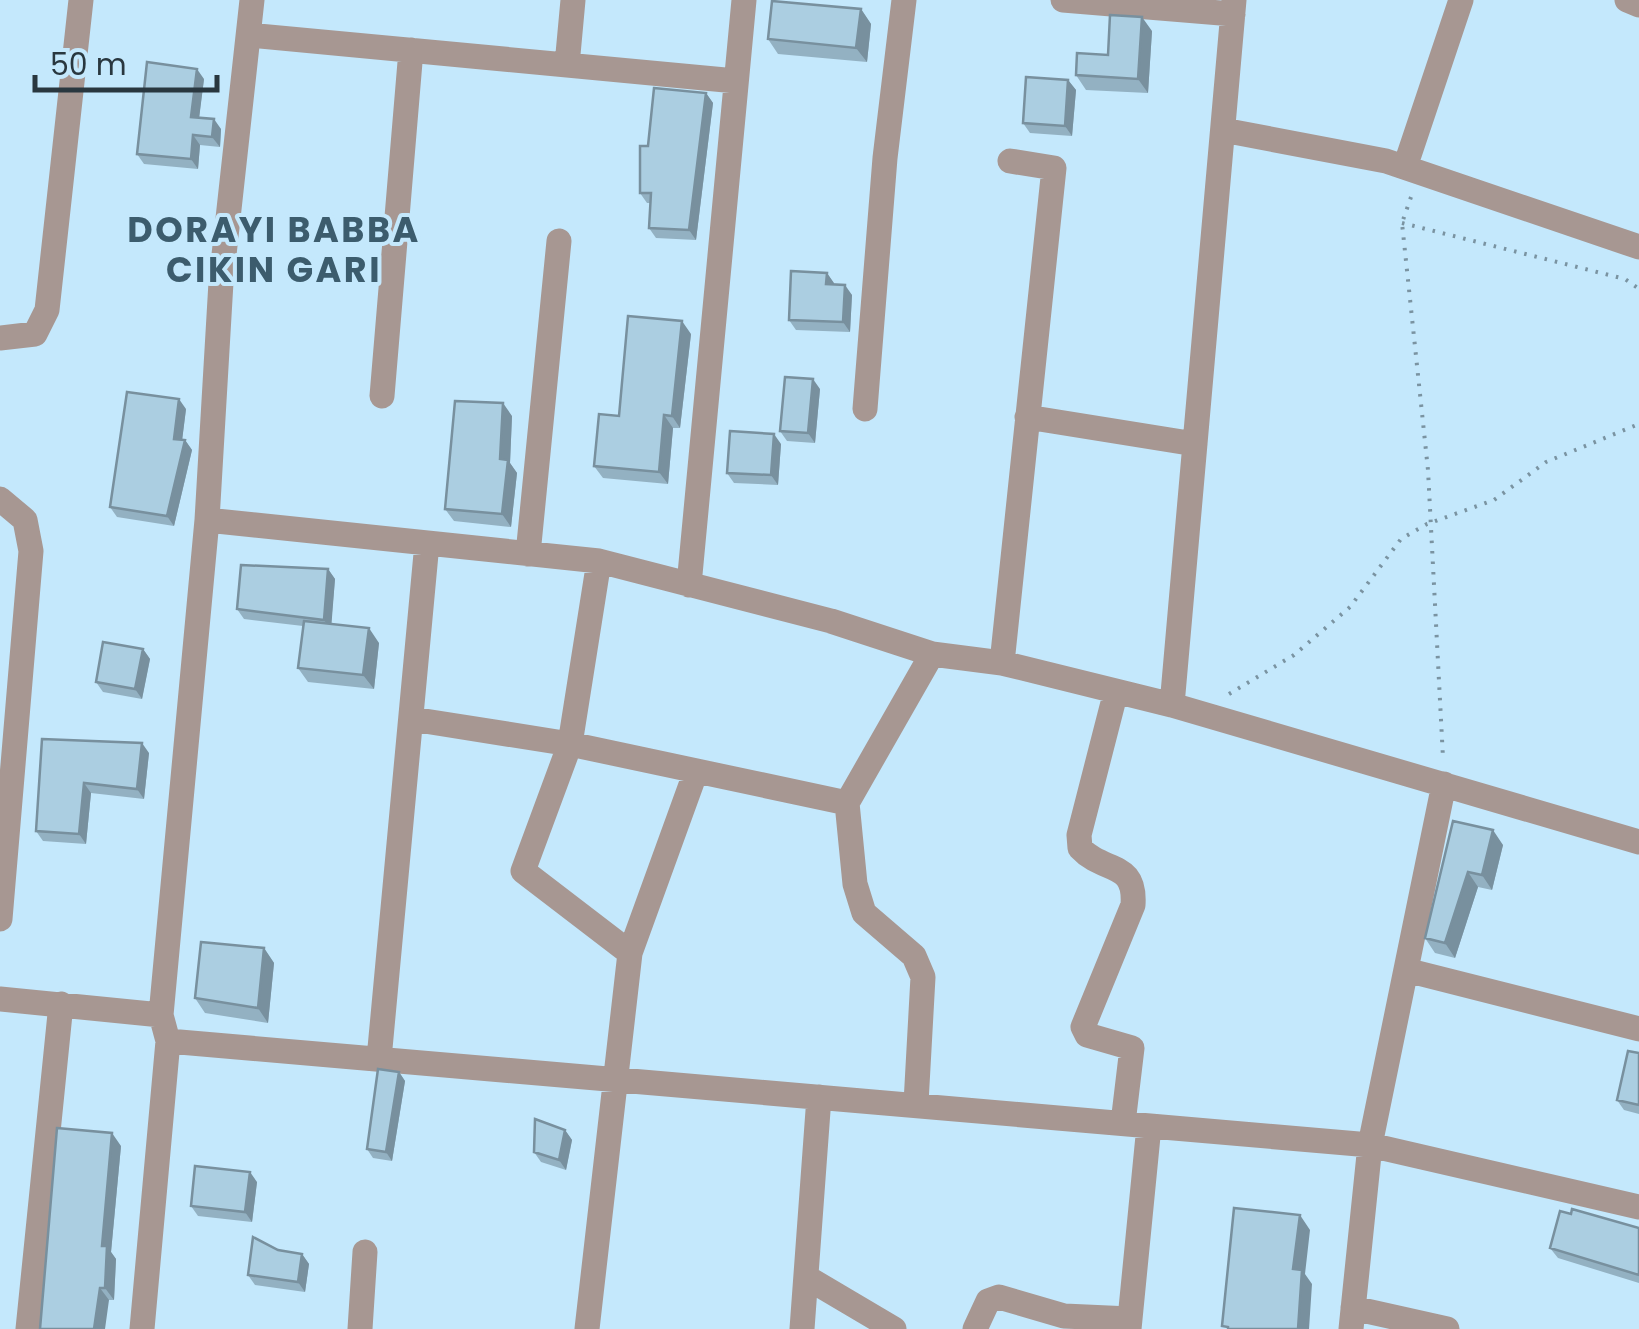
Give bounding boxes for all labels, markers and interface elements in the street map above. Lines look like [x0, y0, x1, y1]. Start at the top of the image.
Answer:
scale bar [35, 30, 218, 92]
text: 50 m [50, 43, 127, 86]
district label: DORAYI BABBA CIKIN GARI [127, 205, 421, 294]

